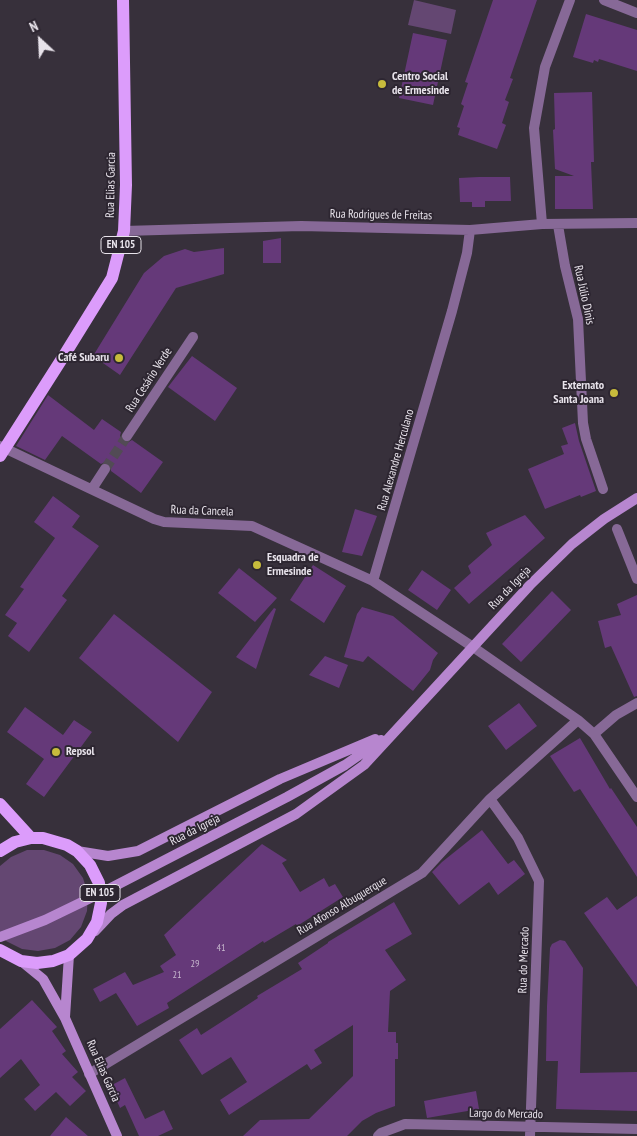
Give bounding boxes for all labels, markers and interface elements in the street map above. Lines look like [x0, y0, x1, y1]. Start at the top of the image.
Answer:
north arrow [15, 15, 65, 65]
text: N [26, 17, 41, 36]
place label: Centro Social de Ermesinde [392, 70, 449, 98]
marker: Centro Social de Ermesinde [376, 78, 388, 90]
street label: Rua Elias Garcia [103, 152, 119, 218]
street label: Rua Rodrigues de Freitas [330, 207, 432, 223]
road number: EN 105 [101, 236, 141, 254]
street label: Rua Júlio Dinis [571, 264, 597, 326]
street label: Rua Cesário Verde [123, 345, 175, 415]
place label: Café Subaru [58, 351, 109, 365]
marker: Café Subaru [113, 352, 125, 364]
place label: Externato Santa Joana [553, 379, 604, 407]
marker: Externato Santa Joana [608, 387, 620, 399]
street label: Rua Alexandre Herculano [375, 408, 417, 512]
street label: Rua da Cancela [170, 503, 234, 519]
place label: Esquadra de Ermesinde [267, 551, 319, 579]
marker: Esquadra de Ermesinde [251, 559, 263, 571]
street label: Rua da Igreja [486, 563, 534, 613]
place label: Repsol [66, 745, 95, 759]
marker: Repsol [50, 746, 62, 758]
street label: Rua da Igreja [167, 811, 223, 849]
street label: Rua Afonso Albuquerque [295, 874, 389, 938]
road number: EN 105 [80, 884, 120, 901]
street label: Rua do Mercado [516, 926, 532, 994]
house number: 41 [217, 942, 225, 954]
house number: 29 [191, 958, 199, 970]
house number: 21 [173, 969, 181, 981]
street label: Rua Elias Garcia [83, 1038, 123, 1104]
street label: Largo do Mercado [469, 1106, 543, 1122]

